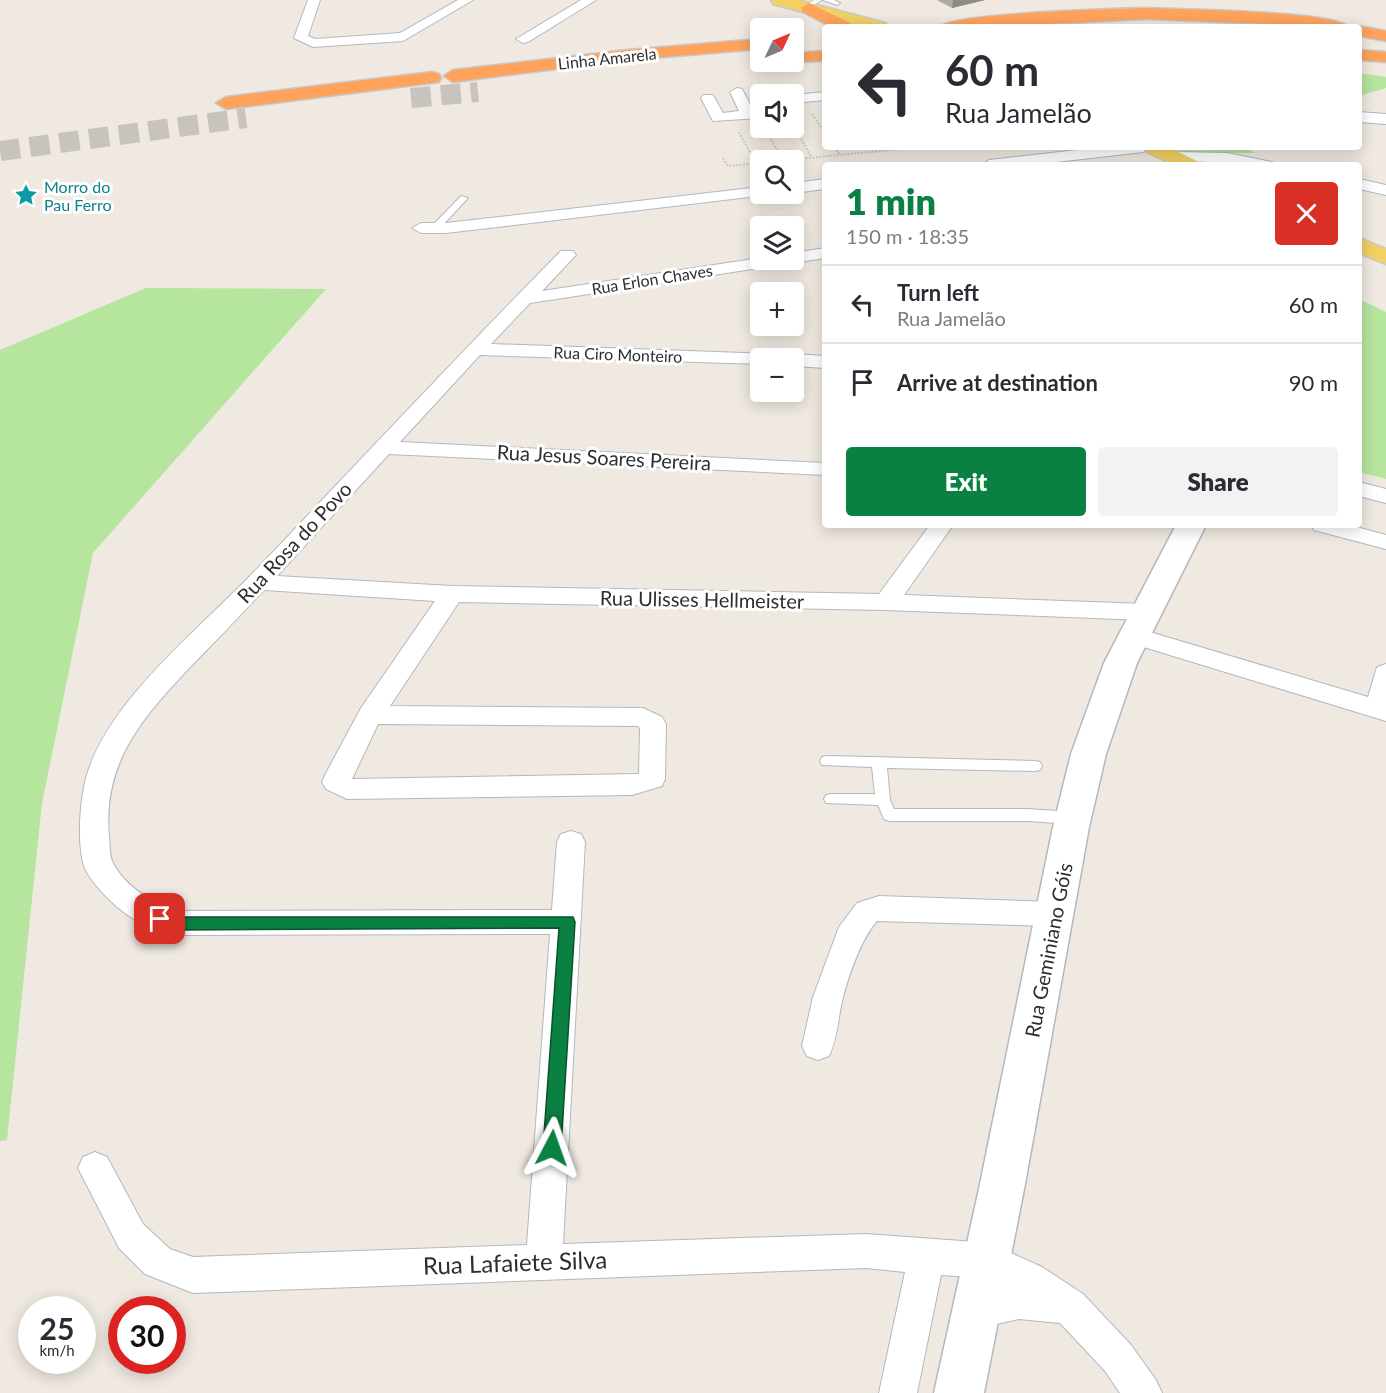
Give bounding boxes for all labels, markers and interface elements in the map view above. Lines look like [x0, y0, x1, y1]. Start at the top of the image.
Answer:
north arrow [750, 18, 804, 72]
map controls [750, 18, 804, 402]
street label: Linha Amarela [557, 43, 657, 73]
text: 60 m [945, 45, 1039, 95]
icon: left [846, 48, 924, 126]
button: sound [750, 84, 804, 138]
text: Rua Jamelão [945, 96, 1092, 129]
button: search [750, 150, 804, 204]
place label: Morro do Pau Ferro [44, 177, 112, 214]
text: 1 min [846, 179, 936, 223]
place icon: Morro do Pau Ferro [13, 182, 39, 208]
button: close [1275, 182, 1338, 245]
button: layers [750, 216, 804, 270]
text: 150 m · 18:35 [846, 224, 969, 248]
street label: Rua Erlon Chaves [590, 260, 714, 298]
text: Turn left [897, 279, 979, 306]
button: + [750, 282, 804, 336]
icon: left [846, 288, 879, 321]
text: 60 m [1289, 291, 1338, 318]
text: Rua Jamelão [897, 306, 1006, 330]
street label: Rua Ciro Monteiro [553, 342, 683, 366]
button: − [750, 348, 804, 402]
icon: arrive [846, 366, 879, 399]
text: Arrive at destination [897, 369, 1098, 396]
text: 90 m [1289, 369, 1338, 396]
street label: Rua Jesus Soares Pereira [496, 439, 712, 475]
button: Exit [846, 447, 1086, 516]
button: Share [1098, 447, 1338, 516]
street label: Rua Rosa do Povo [232, 476, 356, 608]
street label: Rua Ulisses Hellmeister [600, 585, 805, 613]
street label: Rua Geminiano Góis [1019, 861, 1077, 1039]
pin [134, 893, 185, 944]
icon: arrive [143, 902, 176, 935]
position arrow [520, 1116, 584, 1180]
street label: Rua Lafaiete Silva [422, 1244, 608, 1280]
speed limit sign: 30 [108, 1296, 186, 1374]
text: 25 [40, 1310, 74, 1346]
text: km/h [39, 1341, 75, 1359]

